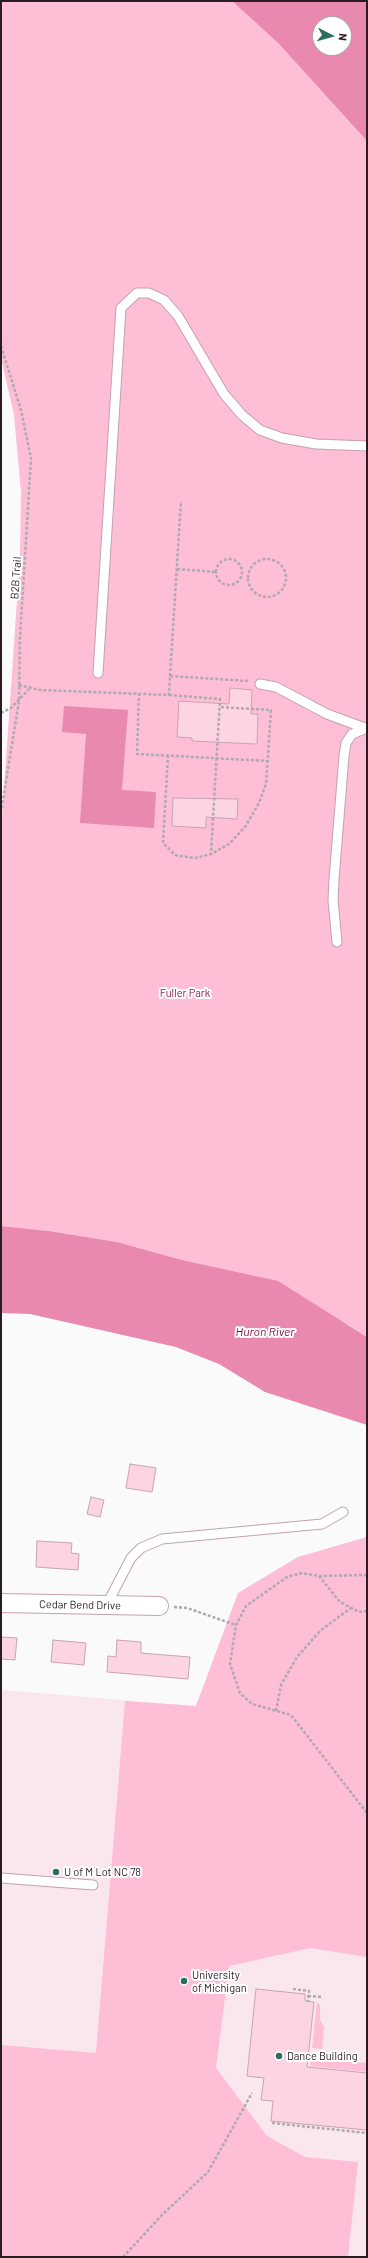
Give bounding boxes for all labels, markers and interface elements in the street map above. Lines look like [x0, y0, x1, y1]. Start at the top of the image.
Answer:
north arrow [312, 16, 352, 56]
text: N [337, 33, 350, 42]
street label: B2B Trail [8, 556, 24, 600]
park label: Fuller Park [160, 986, 210, 1000]
water label: Huron River [236, 1325, 294, 1339]
street label: Cedar Bend Drive [39, 1598, 121, 1612]
place label: U of M Lot NC 78 [64, 1865, 141, 1879]
marker: U of M Lot NC 78 [51, 1867, 61, 1877]
place label: University of Michigan [192, 1968, 247, 1994]
marker: University of Michigan [179, 1976, 189, 1986]
place label: Dance Building [287, 2049, 358, 2063]
marker: Dance Building [274, 2051, 284, 2061]

